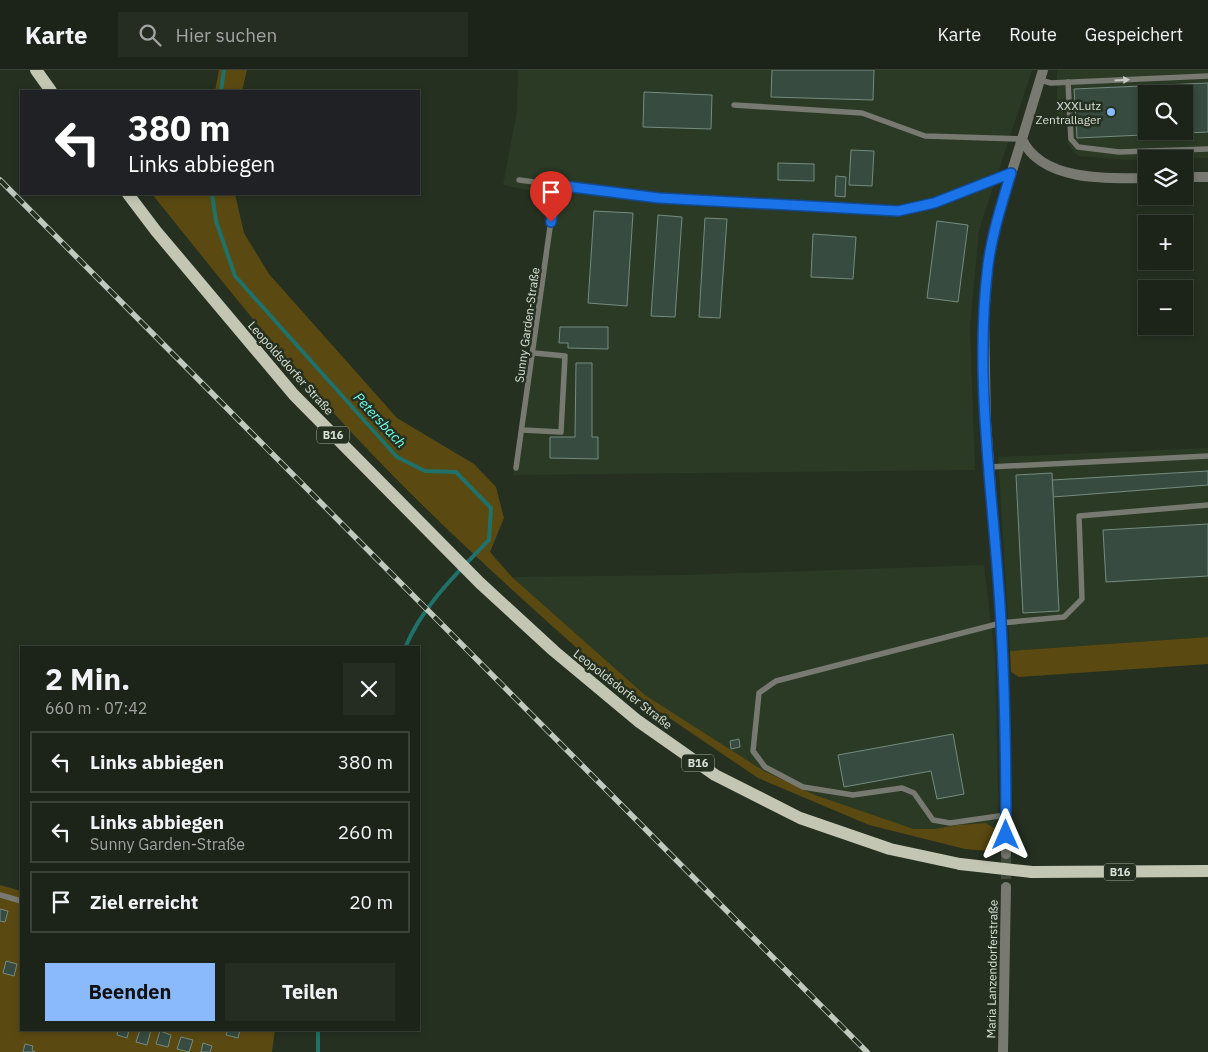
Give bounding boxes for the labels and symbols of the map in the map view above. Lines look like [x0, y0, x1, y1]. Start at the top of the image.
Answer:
one-way arrow [1114, 75, 1130, 83]
place label: XXXLutz Zentrallager [1036, 98, 1102, 127]
marker: XXXLutz Zentrallager [1105, 106, 1117, 118]
pin [530, 171, 572, 222]
street label: Sunny Garden-Straße [511, 266, 543, 384]
street label: Leopoldsdorfer Straße [245, 318, 337, 418]
water label: Petersbach [350, 389, 410, 452]
road number: B16 [317, 426, 349, 444]
street label: Leopoldsdorfer Straße [571, 646, 676, 732]
road number: B16 [682, 754, 714, 771]
position arrow [979, 808, 1031, 860]
road number: B16 [1104, 864, 1136, 880]
street label: Maria Lanzendorferstraße [983, 899, 1001, 1039]

